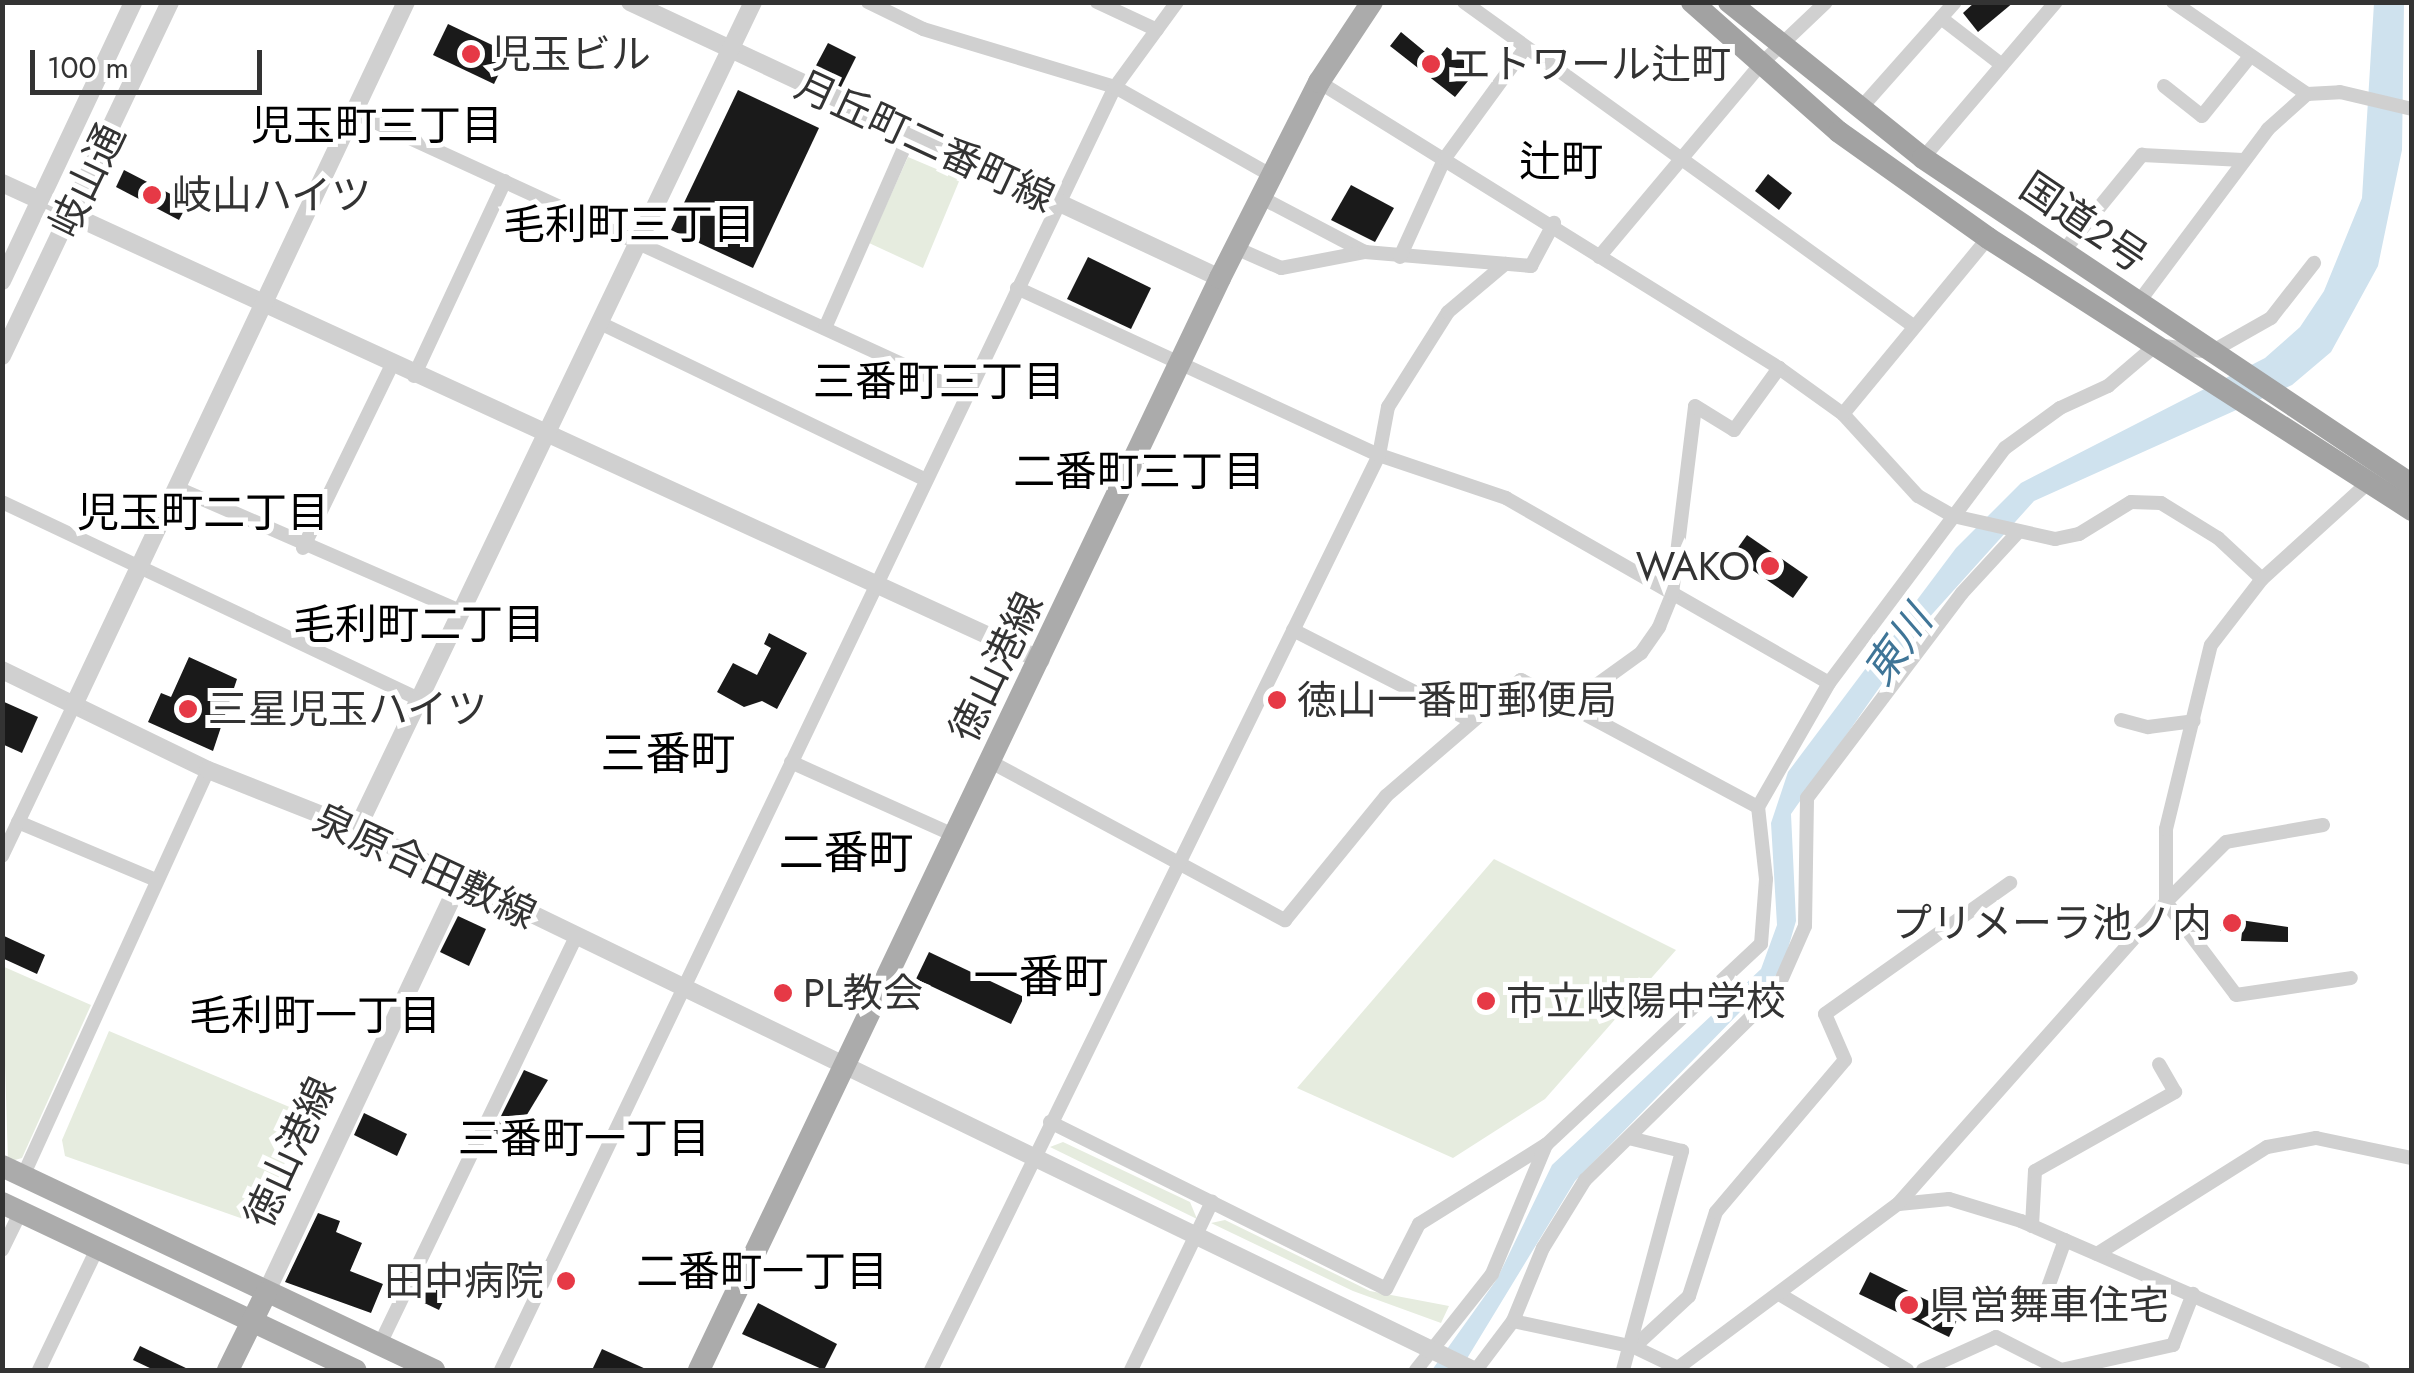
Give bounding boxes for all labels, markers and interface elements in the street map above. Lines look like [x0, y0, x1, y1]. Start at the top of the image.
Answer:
scale bar [35, 30, 268, 92]
place label: 児玉ビル [491, 30, 651, 78]
place label: エトワール辻町 [1451, 40, 1731, 88]
marker: 児玉ビル [460, 43, 482, 65]
text: 100 m [47, 46, 129, 89]
marker: エトワール辻町 [1420, 53, 1442, 75]
street label: 月丘町二番町線 [788, 60, 1062, 222]
district label: 児玉町三丁目 [251, 101, 503, 151]
street label: 岐山通 [39, 116, 135, 244]
district label: 辻町 [1519, 137, 1603, 187]
street label: 国道2号 [2011, 162, 2157, 282]
place label: 岐山ハイツ [172, 171, 372, 219]
marker: 岐山ハイツ [141, 184, 163, 206]
district label: 毛利町三丁目 [503, 200, 755, 250]
district label: 三番町三丁目 [813, 357, 1065, 407]
district label: 二番町三丁目 [1013, 447, 1265, 497]
district label: 児玉町二丁目 [77, 488, 329, 538]
place label: WAKO [1636, 542, 1750, 590]
marker: WAKO [1759, 555, 1781, 577]
street label: 徳山港線 [939, 585, 1053, 749]
water label: 東川 [1853, 597, 1943, 695]
district label: 毛利町二丁目 [293, 600, 545, 650]
place label: 徳山一番町郵便局 [1297, 676, 1617, 724]
place label: 三星児玉ハイツ [208, 685, 488, 733]
marker: 徳山一番町郵便局 [1266, 689, 1288, 711]
marker: 三星児玉ハイツ [177, 698, 199, 720]
district label: 三番町 [601, 727, 735, 781]
street label: 泉原合田敷線 [306, 794, 544, 938]
district label: 二番町 [779, 826, 913, 880]
place label: プリメーラ池ノ内 [1892, 899, 2212, 947]
marker: プリメーラ池ノ内 [2221, 912, 2243, 934]
district label: 一番町 [974, 950, 1108, 1004]
place label: PL教会 [803, 969, 923, 1017]
place label: 市立岐陽中学校 [1506, 977, 1786, 1025]
marker: PL教会 [772, 982, 794, 1004]
marker: 市立岐陽中学校 [1475, 990, 1497, 1012]
district label: 毛利町一丁目 [189, 991, 441, 1041]
street label: 徳山港線 [234, 1069, 346, 1235]
district label: 三番町一丁目 [458, 1114, 710, 1164]
district label: 二番町一丁目 [636, 1247, 888, 1297]
place label: 田中病院 [384, 1257, 544, 1305]
marker: 田中病院 [553, 1268, 579, 1294]
place label: 県営舞車住宅 [1929, 1281, 2169, 1329]
marker: 県営舞車住宅 [1898, 1294, 1920, 1316]

